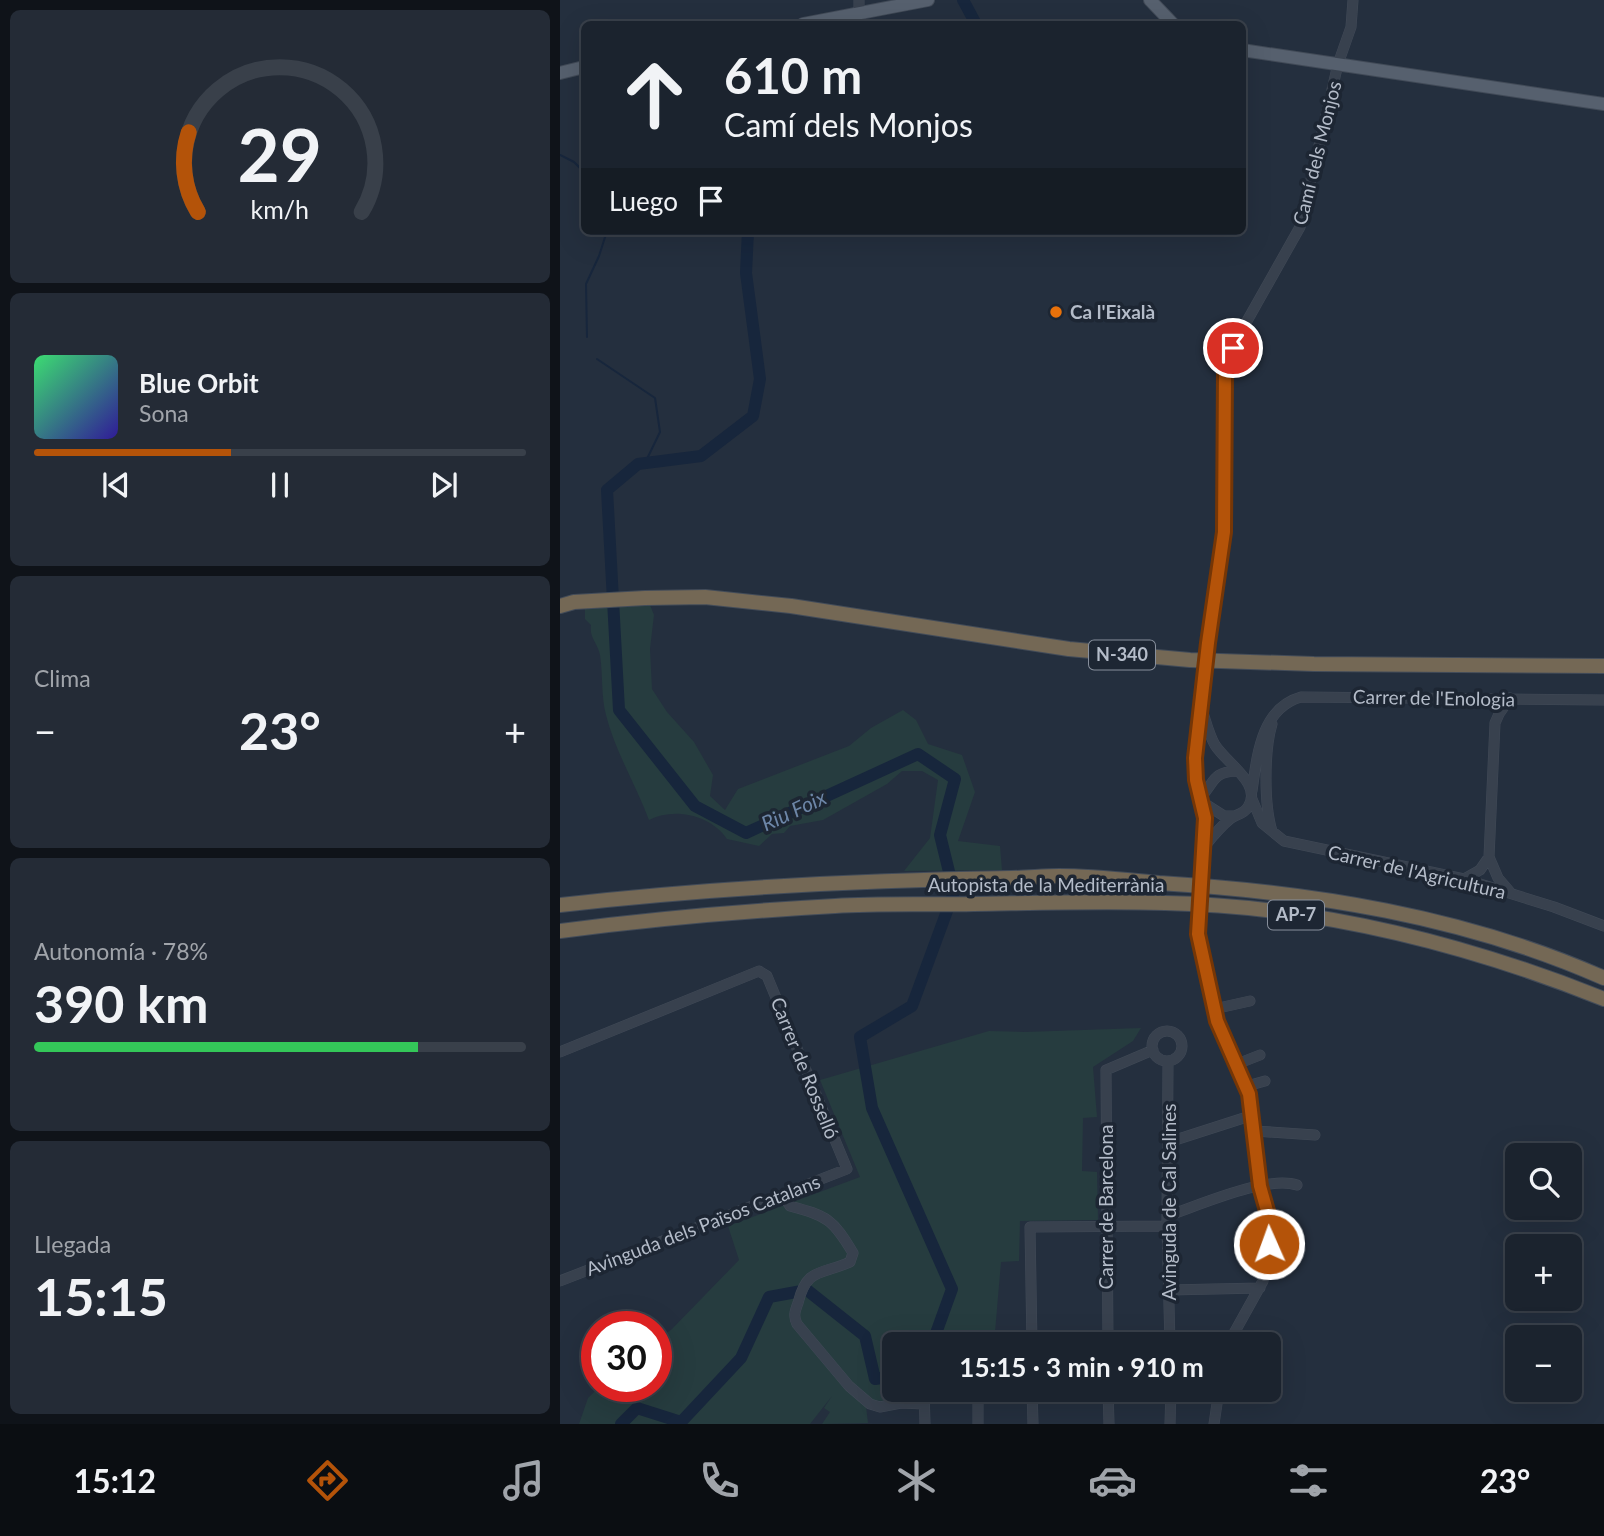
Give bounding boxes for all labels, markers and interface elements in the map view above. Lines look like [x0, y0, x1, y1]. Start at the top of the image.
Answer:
text: 610 m [724, 46, 862, 104]
icon: ahead [609, 49, 700, 140]
street label: Camí dels Monjos [1287, 78, 1346, 227]
text: Camí dels Monjos [724, 105, 973, 144]
text: 29 [238, 111, 322, 199]
icon: arrive [692, 182, 730, 220]
text: Luego [609, 185, 678, 217]
text: km/h [251, 194, 309, 224]
place label: Ca l'Eixalà [1070, 300, 1155, 323]
marker: Ca l'Eixalà [1048, 304, 1064, 320]
pin [1203, 318, 1263, 378]
icon: arrive [1214, 329, 1252, 367]
text: Blue Orbit [139, 367, 259, 399]
text: Sona [139, 399, 189, 427]
icon: previous [97, 466, 135, 504]
icon: pause [261, 466, 299, 504]
icon: next [425, 466, 463, 504]
road number: N-340 [1089, 640, 1155, 670]
text: Clima [34, 664, 91, 692]
street label: Carrer de l'Enologia [1353, 685, 1515, 710]
text: 23° [239, 699, 321, 761]
text: − [34, 708, 56, 754]
text: + [504, 708, 526, 754]
water label: Riu Foix [757, 784, 830, 835]
street label: Carrer de l'Agricultura [1326, 840, 1508, 903]
street label: Autopista de la Mediterrània [928, 873, 1164, 896]
road number: AP-7 [1268, 900, 1324, 930]
text: Autonomía · 78% [34, 937, 208, 965]
text: 390 km [34, 972, 208, 1034]
street label: Carrer de Rosselló [767, 994, 844, 1142]
street label: Avinguda de Cal Salines [1157, 1103, 1180, 1301]
street label: Carrer de Barcelona [1094, 1125, 1117, 1289]
map controls [1505, 1143, 1582, 1402]
button: search [1505, 1143, 1582, 1220]
street label: Avinguda dels Països Catalans [582, 1169, 823, 1280]
position arrow [1232, 1207, 1306, 1281]
text: Llegada [34, 1230, 111, 1258]
button: + [1505, 1234, 1582, 1311]
text: 15:15 [34, 1265, 168, 1327]
speed limit sign: 30 [581, 1311, 672, 1402]
button: − [1505, 1325, 1582, 1402]
text: 15:15 · 3 min · 910 m [959, 1351, 1204, 1383]
icon: directions [303, 1456, 352, 1505]
icon: music [499, 1456, 548, 1505]
icon: phone [695, 1456, 744, 1505]
icon: climate [892, 1456, 941, 1505]
icon: car [1088, 1456, 1137, 1505]
icon: filters [1284, 1456, 1333, 1505]
text: 15:12 [74, 1461, 156, 1500]
text: 23° [1480, 1461, 1530, 1500]

